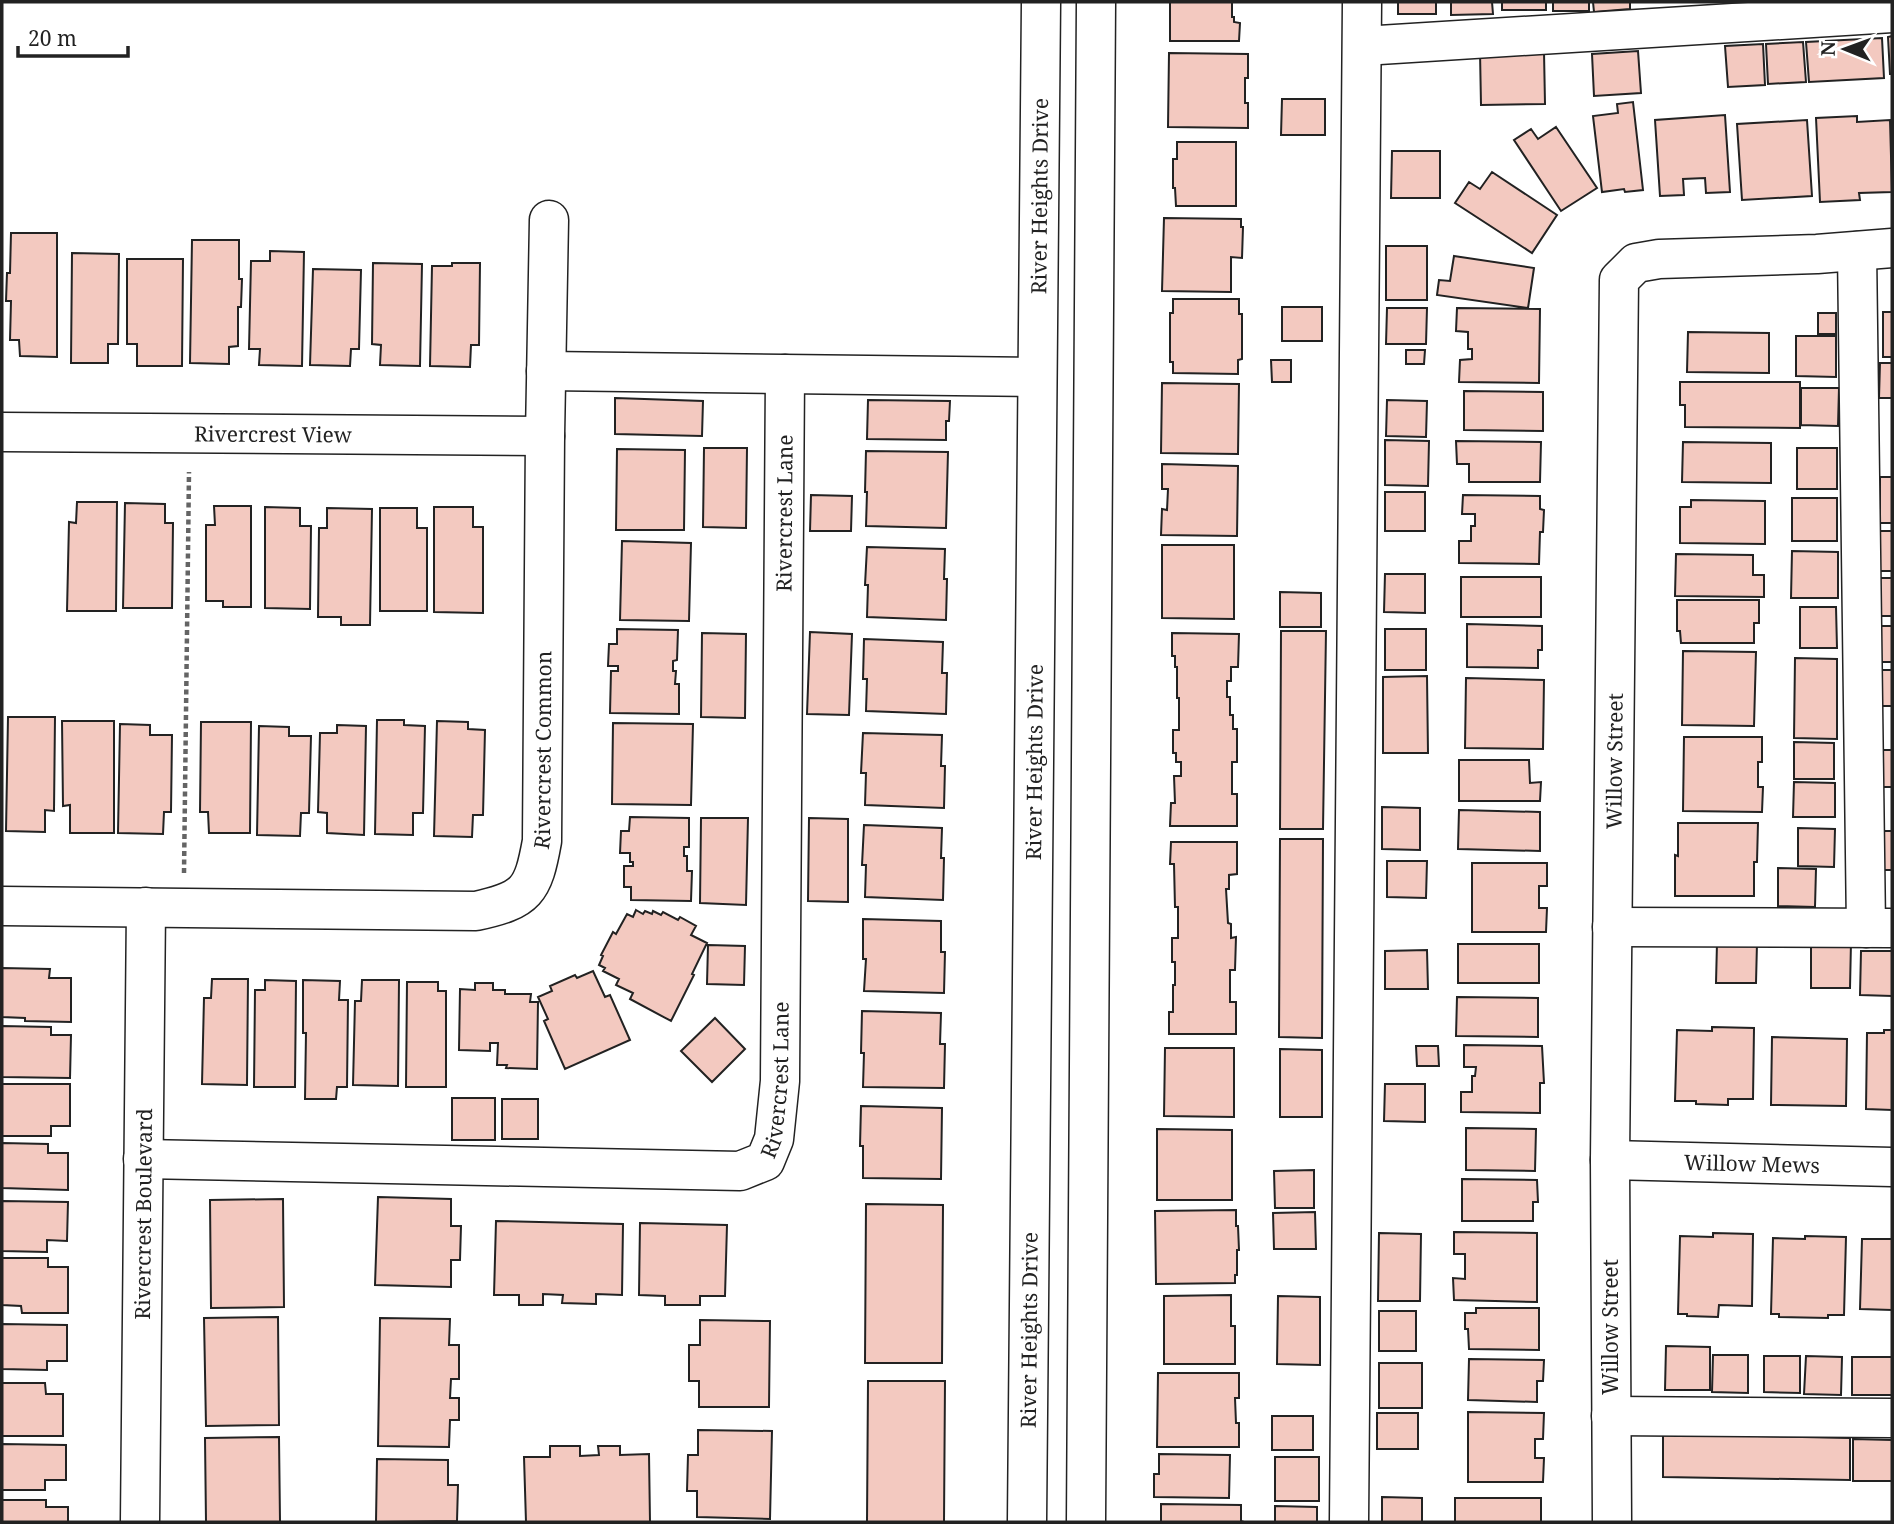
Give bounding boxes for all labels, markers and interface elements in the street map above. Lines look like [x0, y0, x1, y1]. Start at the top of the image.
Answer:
scale bar [18, 14, 128, 58]
north arrow [1810, 14, 1880, 84]
text: 20 m [28, 24, 77, 52]
text: N [1815, 41, 1841, 56]
street label: River Heights Drive [1024, 98, 1054, 294]
street label: Rivercrest View [194, 419, 353, 449]
street label: Rivercrest Lane [769, 434, 799, 592]
street label: Rivercrest Common [527, 651, 557, 851]
street label: River Heights Drive [1019, 664, 1049, 860]
street label: Willow Street [1599, 693, 1629, 829]
street label: Rivercrest Lane [754, 1001, 795, 1162]
street label: Rivercrest Boulevard [128, 1108, 158, 1320]
street label: Willow Mews [1684, 1148, 1820, 1179]
street label: River Heights Drive [1014, 1232, 1044, 1428]
street label: Willow Street [1596, 1259, 1624, 1395]

